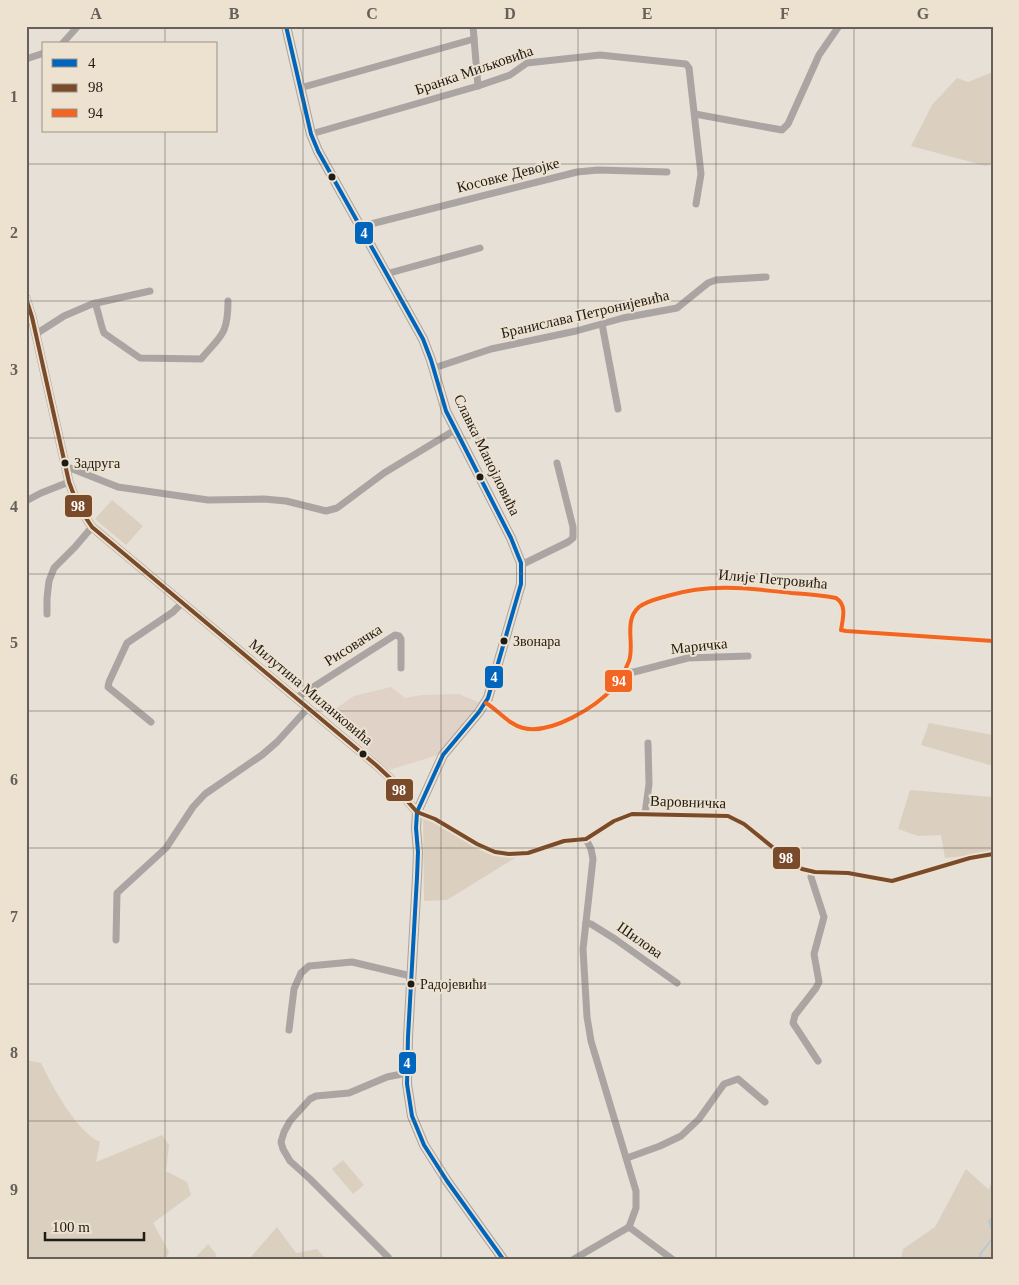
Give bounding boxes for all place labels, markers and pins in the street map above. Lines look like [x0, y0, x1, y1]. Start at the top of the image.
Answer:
unlabelled marker [327, 172, 337, 182]
place label: Задруга [74, 456, 121, 471]
marker: Задруга [60, 458, 70, 468]
unlabelled marker [475, 472, 485, 482]
place label: Звонара [513, 634, 561, 649]
marker: Звонара [499, 636, 509, 646]
unlabelled marker [358, 749, 368, 759]
place label: Радојевићи [420, 977, 487, 992]
marker: Радојевићи [406, 979, 416, 989]

